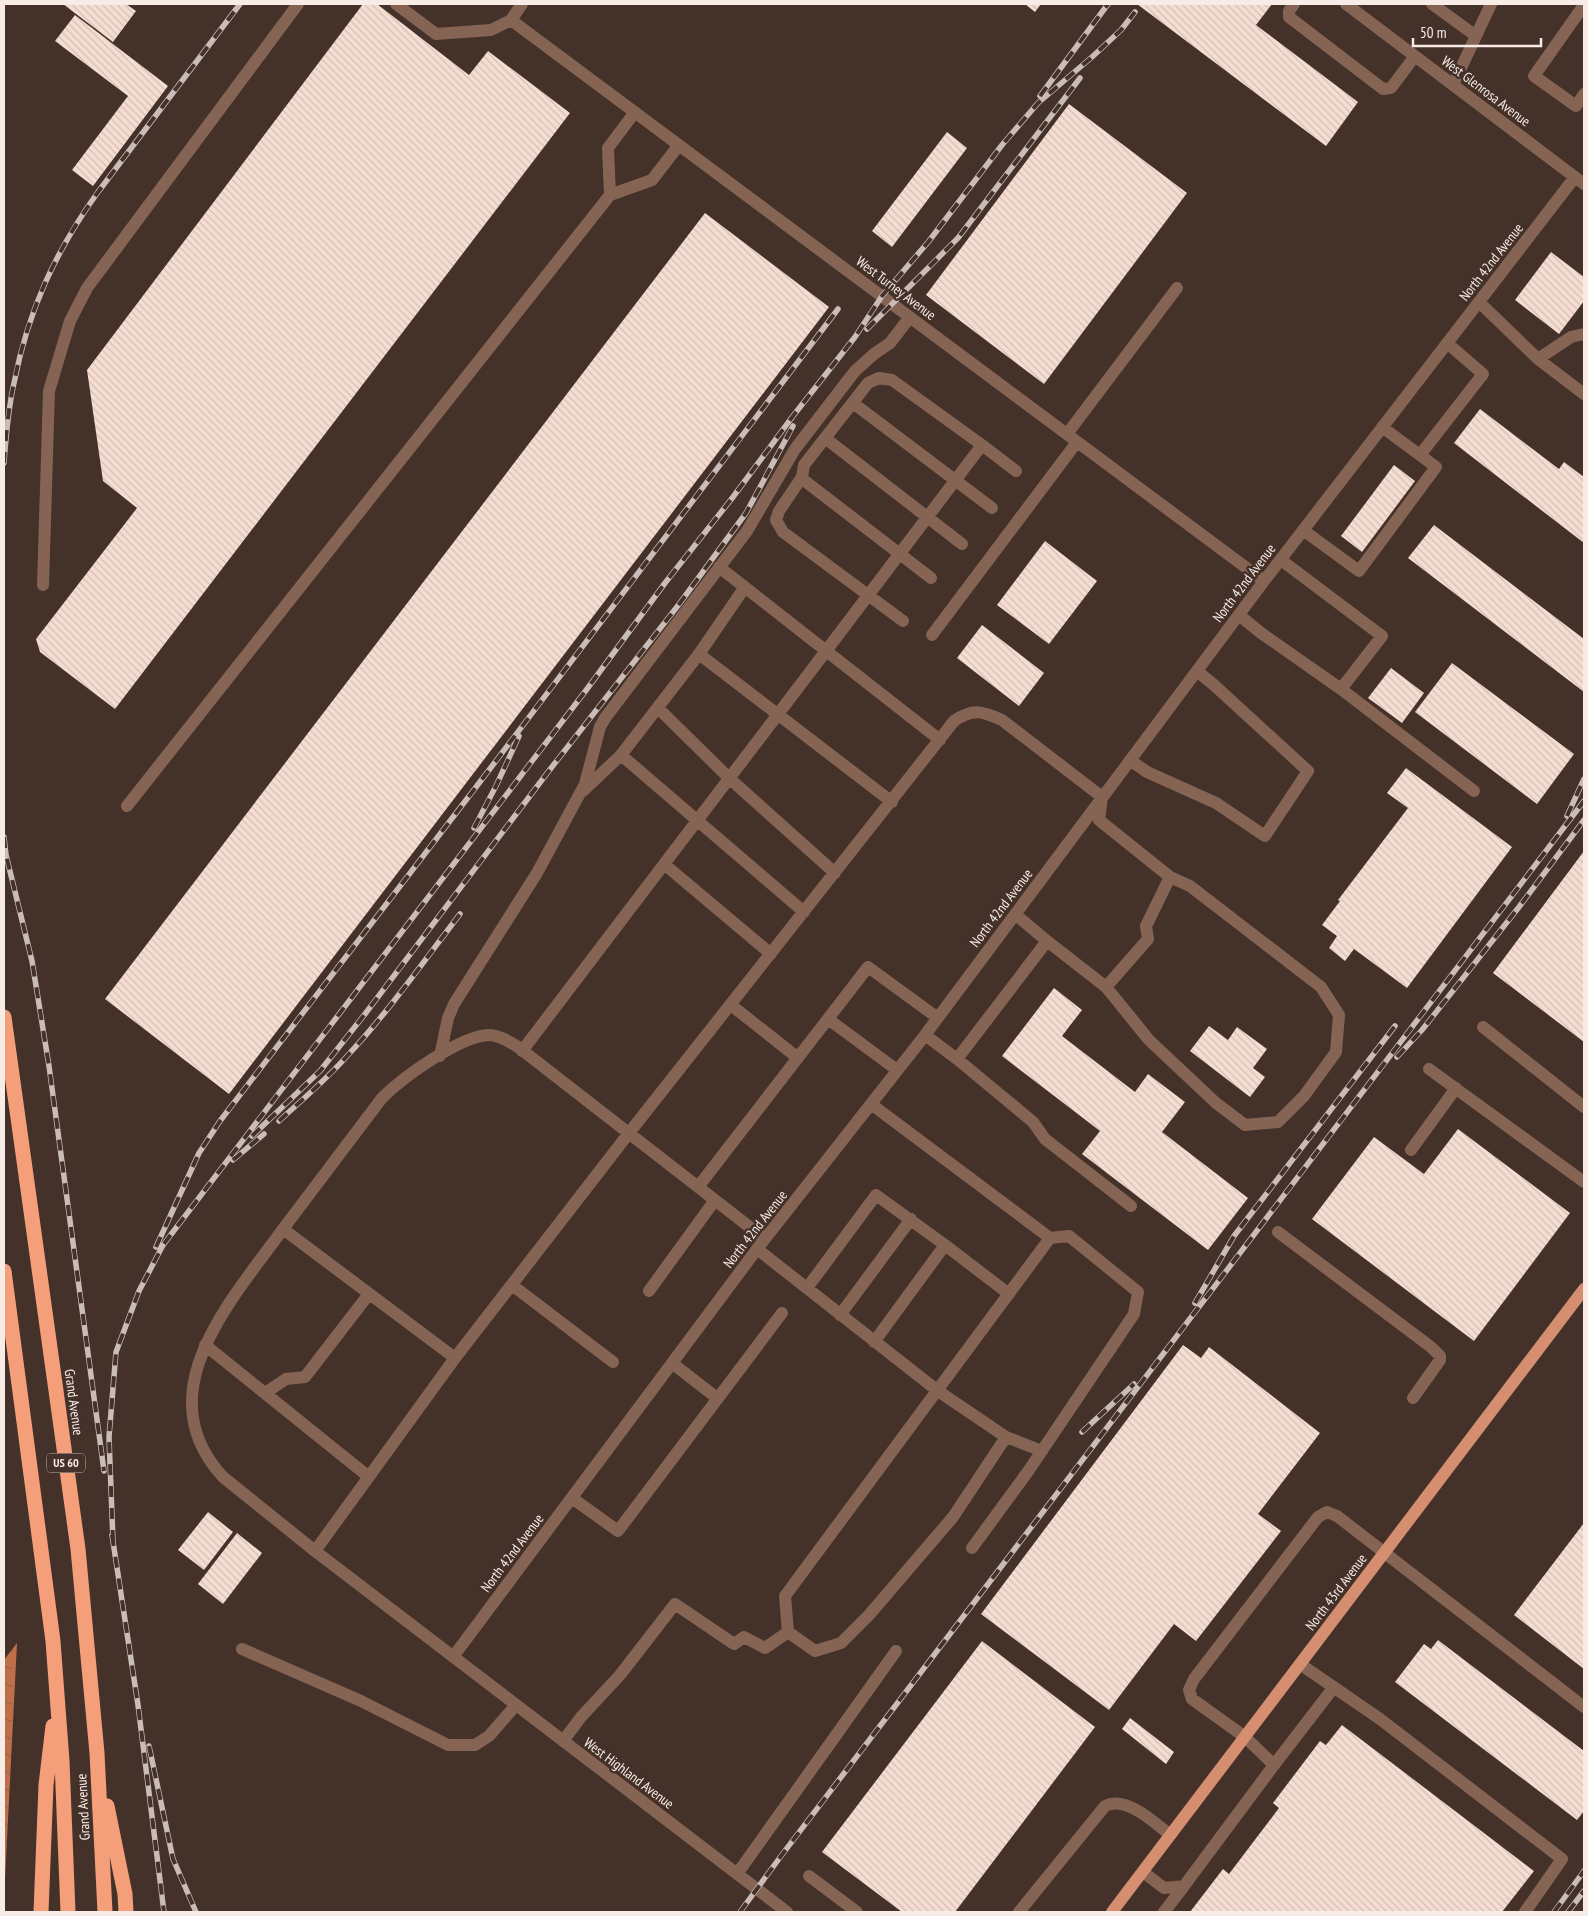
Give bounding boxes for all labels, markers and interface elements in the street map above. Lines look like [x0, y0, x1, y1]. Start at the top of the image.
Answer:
scale bar [1413, 15, 1540, 47]
text: 50 m [1420, 23, 1446, 42]
street label: West Glenrosa Avenue [1438, 52, 1534, 130]
street label: North 42nd Avenue [1455, 219, 1527, 304]
street label: West Turney Avenue [852, 252, 940, 324]
street label: North 42nd Avenue [1209, 540, 1279, 626]
street label: North 42nd Avenue [966, 865, 1036, 951]
street label: North 42nd Avenue [719, 1186, 791, 1271]
street label: Grand Avenue [60, 1368, 88, 1436]
road number: US 60 [47, 1454, 85, 1472]
street label: North 42nd Avenue [477, 1510, 547, 1596]
street label: North 43rd Avenue [1301, 1550, 1371, 1634]
street label: West Highland Avenue [580, 1733, 678, 1813]
street label: Grand Avenue [72, 1773, 94, 1841]

